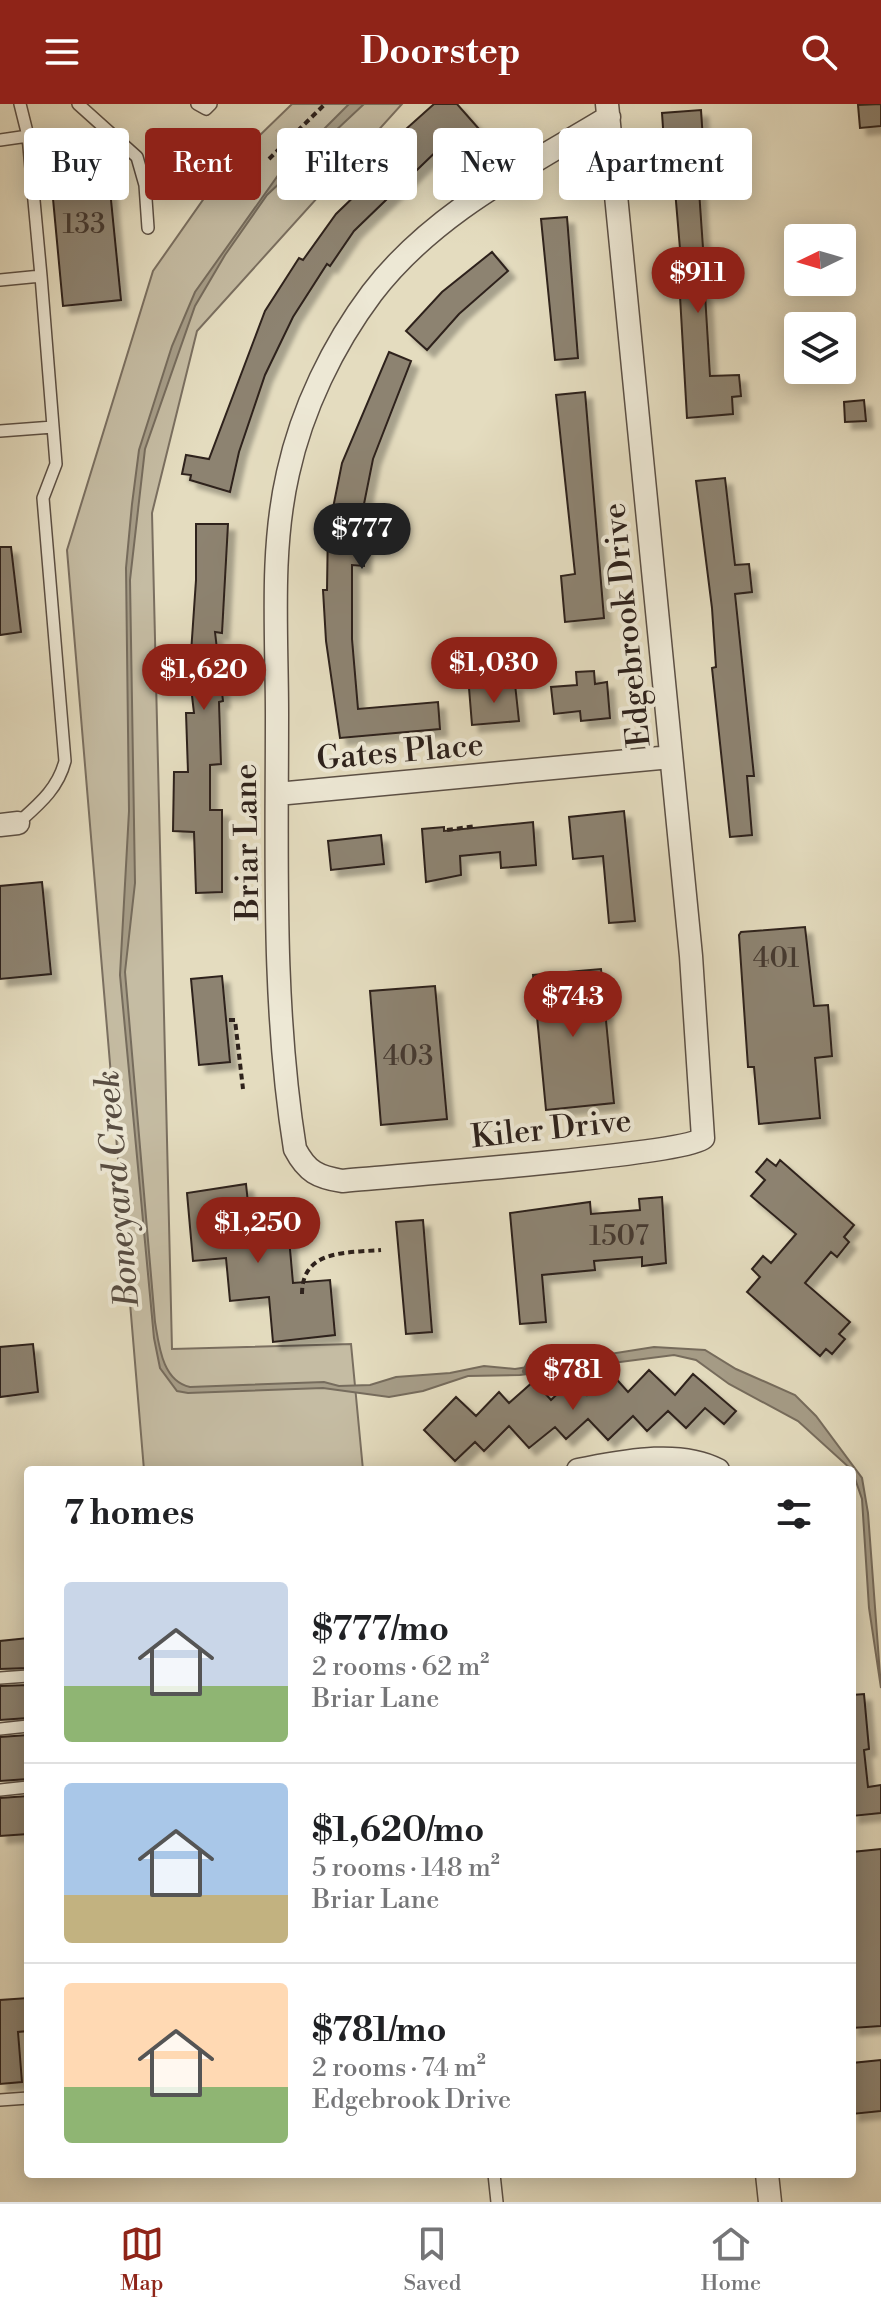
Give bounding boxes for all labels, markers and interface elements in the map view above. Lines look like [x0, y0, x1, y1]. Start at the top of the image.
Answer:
icon: menu [40, 30, 84, 74]
text: Doorstep [360, 30, 521, 75]
icon: search [797, 30, 841, 74]
chip: Buy [24, 128, 129, 200]
chip: Rent [145, 128, 261, 200]
chip: Filters [277, 128, 417, 200]
chip: New [433, 128, 543, 200]
chip: Apartment [559, 128, 752, 200]
house number: 133 [63, 207, 105, 242]
north arrow [784, 224, 856, 296]
map controls [784, 224, 856, 384]
pin: $911 [651, 247, 745, 315]
text: $911 [670, 257, 726, 289]
button: layers [784, 312, 856, 384]
street label: Edgebrook Drive [594, 501, 660, 749]
pin: $777 [315, 503, 409, 571]
text: $777 [332, 513, 392, 545]
pin: $1,030 [429, 637, 559, 705]
pin: $1,620 [139, 644, 269, 712]
text: $1,030 [449, 647, 539, 679]
text: $1,620 [160, 654, 248, 686]
street label: Gates Place [315, 725, 485, 779]
street label: Briar Lane [226, 763, 268, 922]
house number: 401 [753, 941, 799, 976]
pin: $743 [526, 971, 620, 1039]
text: $743 [542, 981, 604, 1013]
house number: 403 [383, 1039, 433, 1074]
water label: Boneyard Creek [87, 1068, 149, 1310]
street label: Kiler Drive [469, 1101, 633, 1157]
pin: $1,250 [193, 1197, 323, 1265]
text: $1,250 [214, 1207, 302, 1239]
house number: 1507 [589, 1219, 649, 1254]
pin: $781 [526, 1344, 620, 1412]
text: $781 [544, 1354, 603, 1386]
icon: filters [772, 1492, 816, 1536]
text: 7 homes [64, 1493, 194, 1535]
text: $777/mo [312, 1609, 449, 1651]
icon: home [128, 1614, 224, 1710]
text: 2 rooms · 62 m² [312, 1651, 489, 1683]
text: Briar Lane [312, 1683, 439, 1715]
text: $1,620/mo [312, 1810, 484, 1852]
icon: home [128, 1815, 224, 1911]
text: 5 rooms · 148 m² [312, 1852, 500, 1884]
text: Briar Lane [312, 1884, 439, 1916]
text: $781/mo [312, 2010, 447, 2052]
icon: home [128, 2015, 224, 2111]
text: 2 rooms · 74 m² [312, 2052, 486, 2084]
text: Edgebrook Drive [312, 2084, 511, 2116]
tab: Map [120, 2222, 164, 2297]
tab: Saved [403, 2222, 461, 2297]
tab: Home [701, 2222, 761, 2297]

